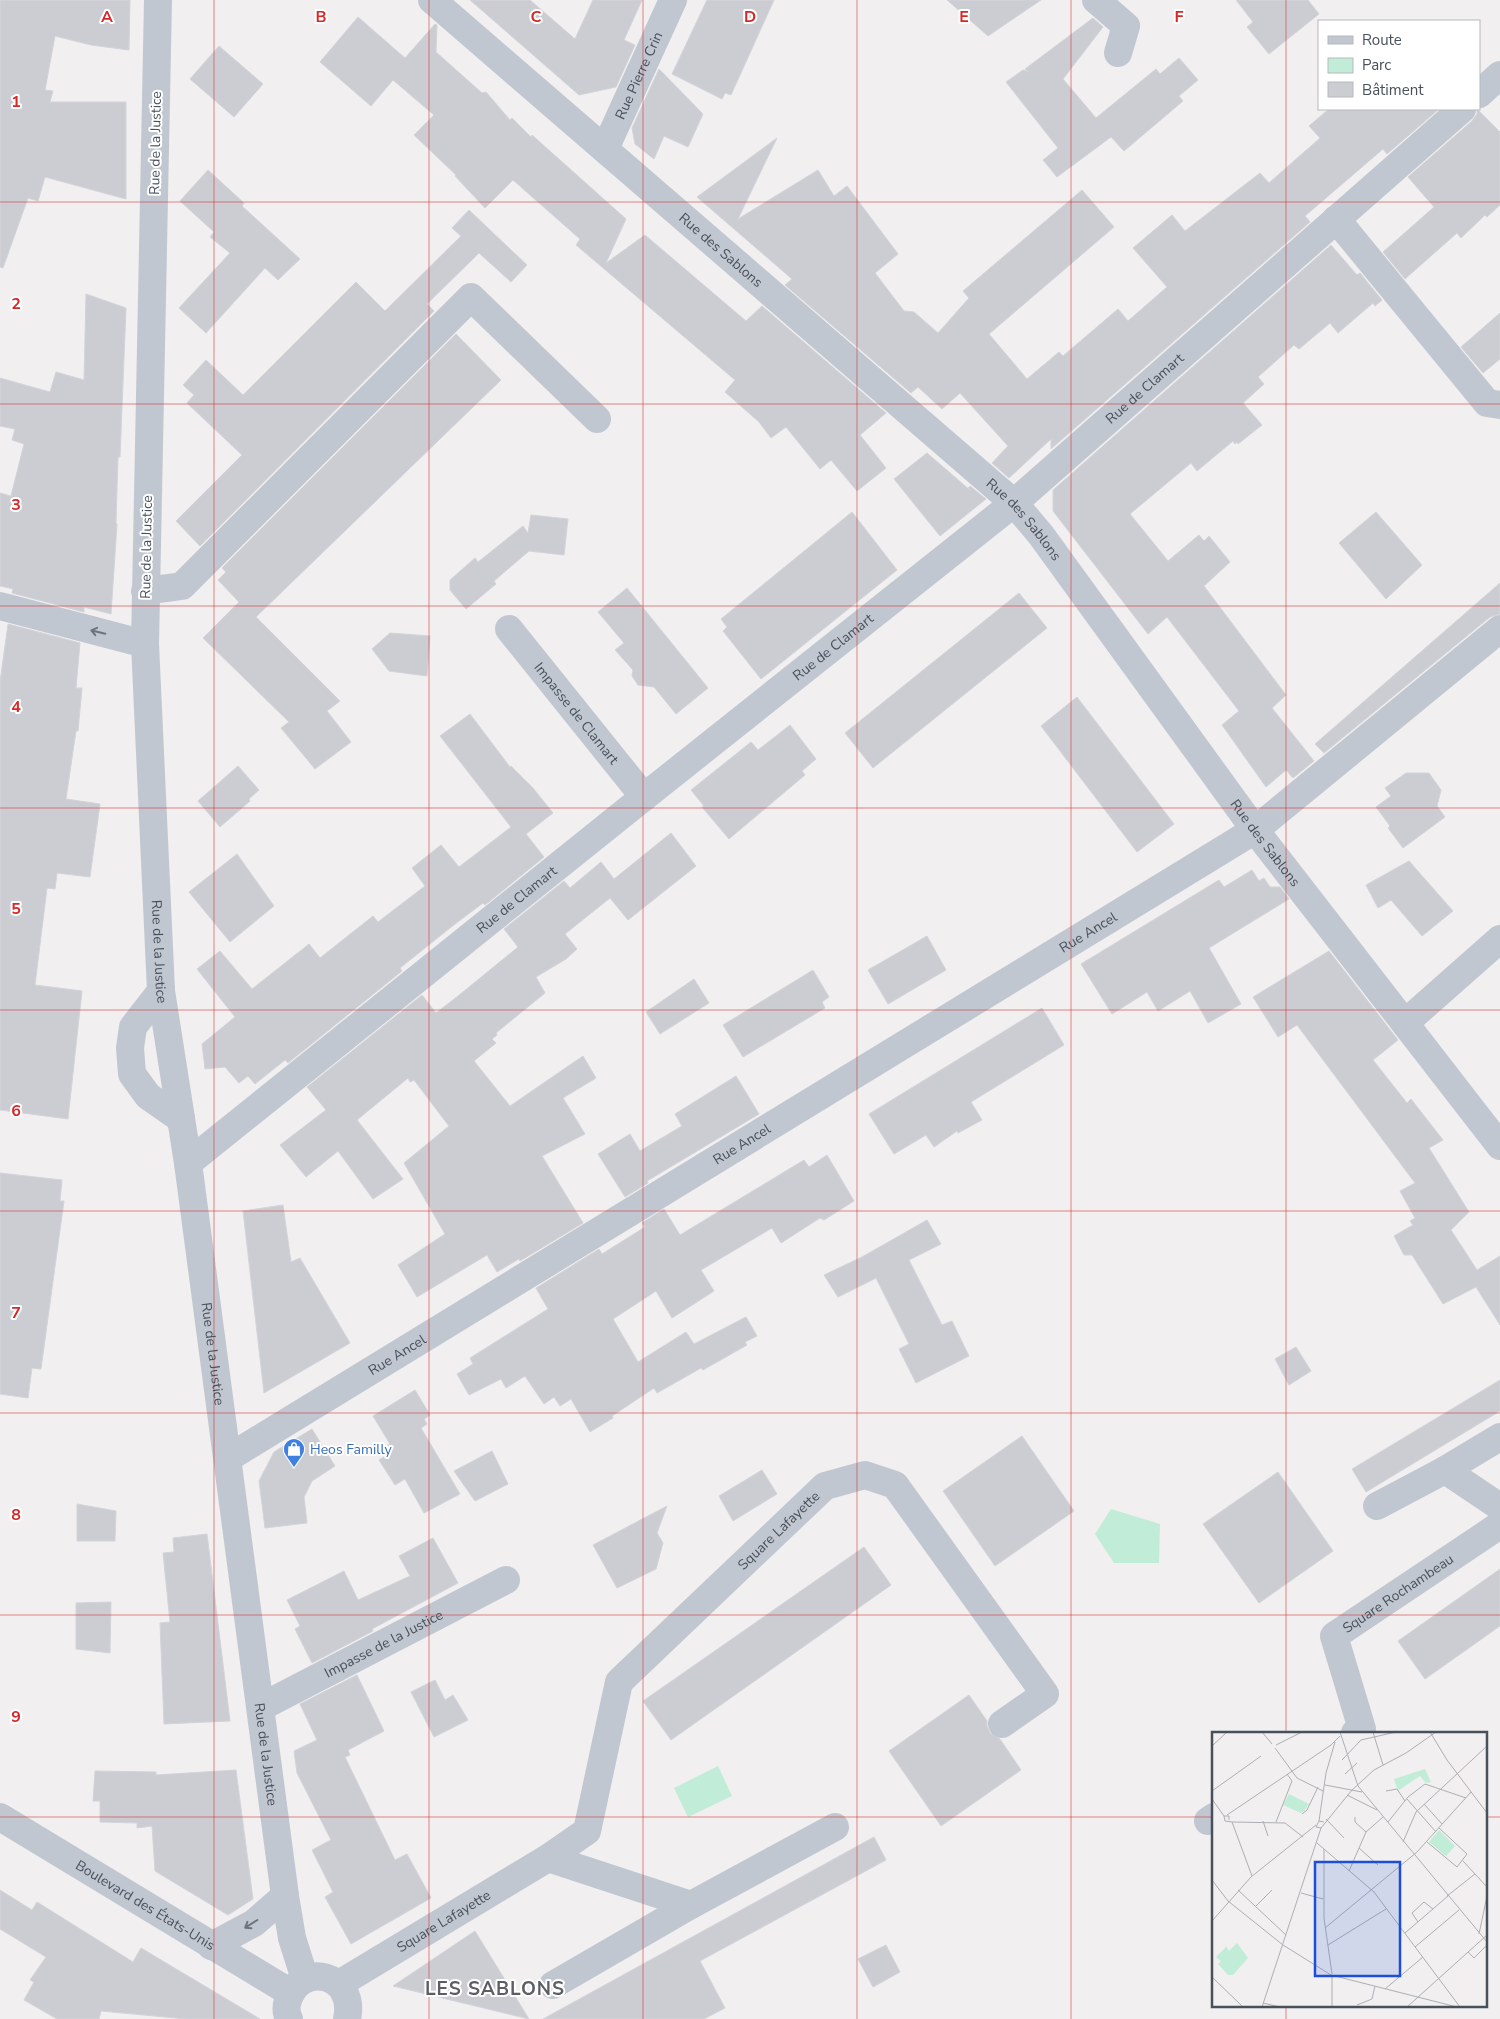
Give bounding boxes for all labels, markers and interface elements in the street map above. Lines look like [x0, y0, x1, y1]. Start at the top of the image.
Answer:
text: A [101, 6, 113, 28]
text: B [315, 6, 327, 28]
text: C [531, 6, 542, 28]
text: D [744, 6, 756, 28]
text: E [959, 6, 969, 28]
text: F [1175, 6, 1184, 28]
legend [1318, 20, 1480, 110]
street label: Rue Pierre Crin [611, 29, 667, 122]
text: Route [1362, 30, 1402, 50]
text: Parc [1362, 55, 1391, 75]
text: Bâtiment [1362, 80, 1424, 100]
text: 1 [11, 91, 21, 113]
street label: Rue de la Justice [145, 91, 166, 195]
street label: Rue des Sablons [675, 209, 767, 292]
text: 2 [11, 293, 21, 315]
street label: Rue de Clamart [1102, 349, 1188, 428]
street label: Rue des Sablons [982, 474, 1066, 565]
text: 3 [11, 494, 21, 516]
street label: Rue de la Justice [136, 495, 157, 599]
street label: Rue de Clamart [789, 609, 878, 685]
one-way arrow [90, 626, 106, 636]
street label: Impasse de Clamart [530, 659, 623, 768]
text: 4 [11, 696, 21, 718]
street label: Rue des Sablons [1226, 796, 1305, 891]
street label: Rue de Clamart [472, 862, 561, 938]
text: 5 [11, 898, 21, 920]
street label: Rue de la Justice [147, 899, 172, 1005]
street label: Rue Ancel [1056, 907, 1121, 957]
text: 6 [11, 1100, 21, 1122]
street label: Rue Ancel [709, 1119, 775, 1169]
street label: Rue de la Justice [197, 1301, 229, 1406]
text: 7 [11, 1302, 21, 1324]
street label: Rue Ancel [365, 1330, 430, 1380]
shop icon: Heos Familly [282, 1437, 306, 1468]
place label: Heos Familly [310, 1440, 392, 1459]
street label: Square Lafayette [734, 1487, 824, 1574]
text: 8 [11, 1504, 21, 1526]
street label: Square Rochambeau [1339, 1550, 1457, 1638]
street label: Impasse de la Justice [321, 1605, 446, 1683]
street label: Rue de la Justice [250, 1702, 282, 1807]
text: 9 [11, 1706, 21, 1728]
inset map [1212, 1732, 1488, 2006]
street label: Boulevard des États-Unis [72, 1856, 219, 1955]
street label: Square Lafayette [393, 1886, 494, 1957]
one-way arrow [244, 1920, 258, 1930]
district label: LES SABLONS [425, 1976, 565, 2002]

